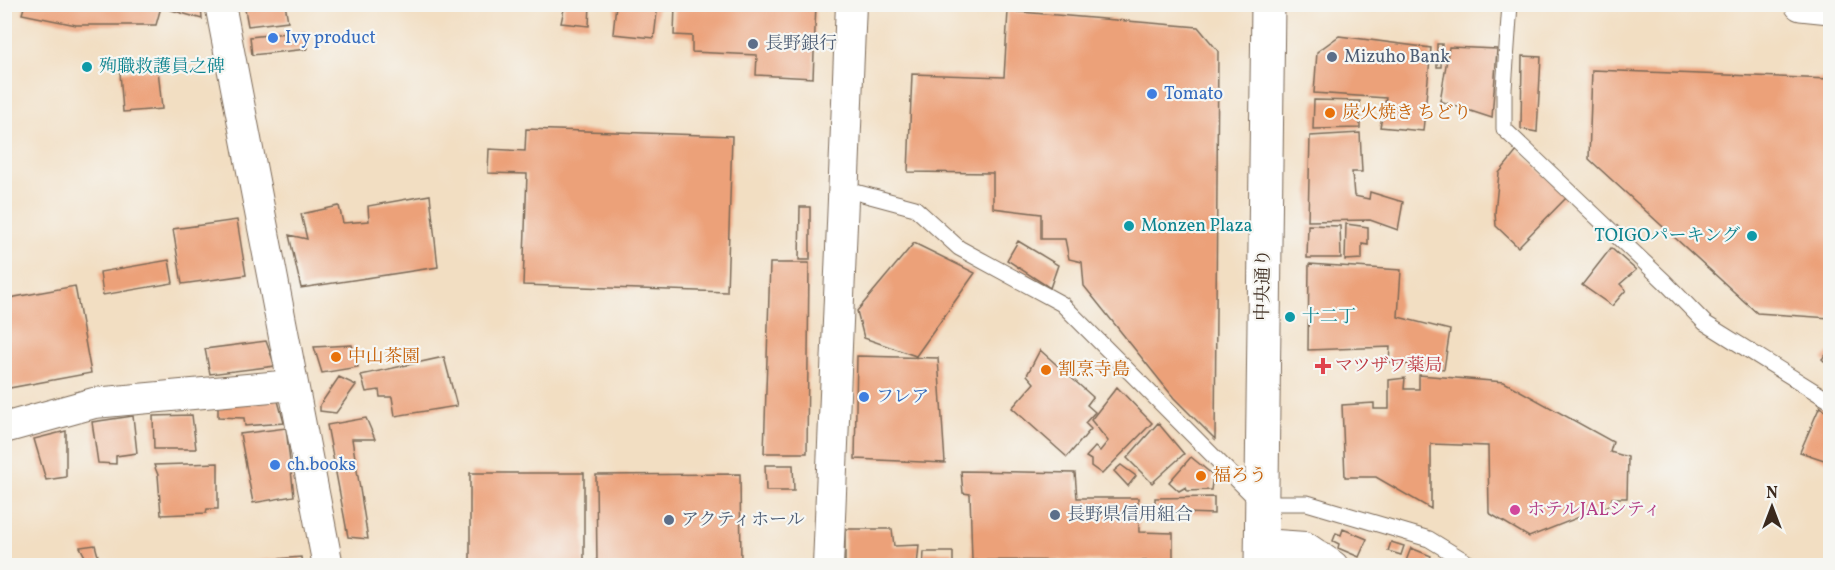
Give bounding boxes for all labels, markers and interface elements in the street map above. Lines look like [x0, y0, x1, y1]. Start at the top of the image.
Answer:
place label: Ivy product [285, 26, 376, 51]
marker: Ivy product [266, 31, 280, 45]
place label: 長野銀行 [765, 32, 837, 57]
marker: 長野銀行 [746, 37, 760, 51]
place label: Mizuho Bank [1344, 45, 1450, 70]
marker: Mizuho Bank [1325, 50, 1339, 64]
place label: 殉職救護員之碑 [99, 55, 225, 80]
marker: 殉職救護員之碑 [80, 60, 94, 74]
place label: Tomato [1164, 82, 1223, 107]
marker: Tomato [1145, 87, 1159, 101]
place label: 炭火焼き ちどり [1342, 101, 1472, 126]
marker: 炭火焼き ちどり [1323, 106, 1337, 120]
place label: Monzen Plaza [1141, 214, 1252, 239]
marker: Monzen Plaza [1122, 219, 1136, 233]
place label: TOIGOパーキング [1594, 224, 1740, 249]
marker: TOIGOパーキング [1745, 229, 1759, 243]
street label: 中央通り [1251, 249, 1277, 321]
place label: 十二丁 [1302, 305, 1356, 330]
marker: 十二丁 [1283, 310, 1297, 324]
place label: 中山茶園 [348, 345, 420, 370]
marker: 中山茶園 [329, 350, 343, 364]
place label: マツザワ薬局 [1335, 354, 1442, 379]
place label: 割烹寺島 [1058, 358, 1130, 383]
marker: マツザワ薬局 [1316, 359, 1330, 373]
marker: 割烹寺島 [1039, 363, 1053, 377]
place label: フレア [876, 385, 929, 410]
marker: フレア [857, 390, 871, 404]
place label: ch.books [287, 453, 356, 478]
marker: ch.books [268, 458, 282, 472]
place label: 福ろう [1213, 464, 1267, 489]
marker: 福ろう [1194, 469, 1208, 483]
north arrow [1742, 477, 1802, 537]
text: N [1766, 483, 1778, 505]
place label: ホテルJALシティ [1527, 498, 1661, 523]
place label: 長野県信用組合 [1067, 503, 1193, 528]
marker: ホテルJALシティ [1508, 503, 1522, 517]
place label: アクティホール [681, 508, 805, 533]
marker: 長野県信用組合 [1048, 508, 1062, 522]
marker: アクティホール [662, 513, 676, 527]

